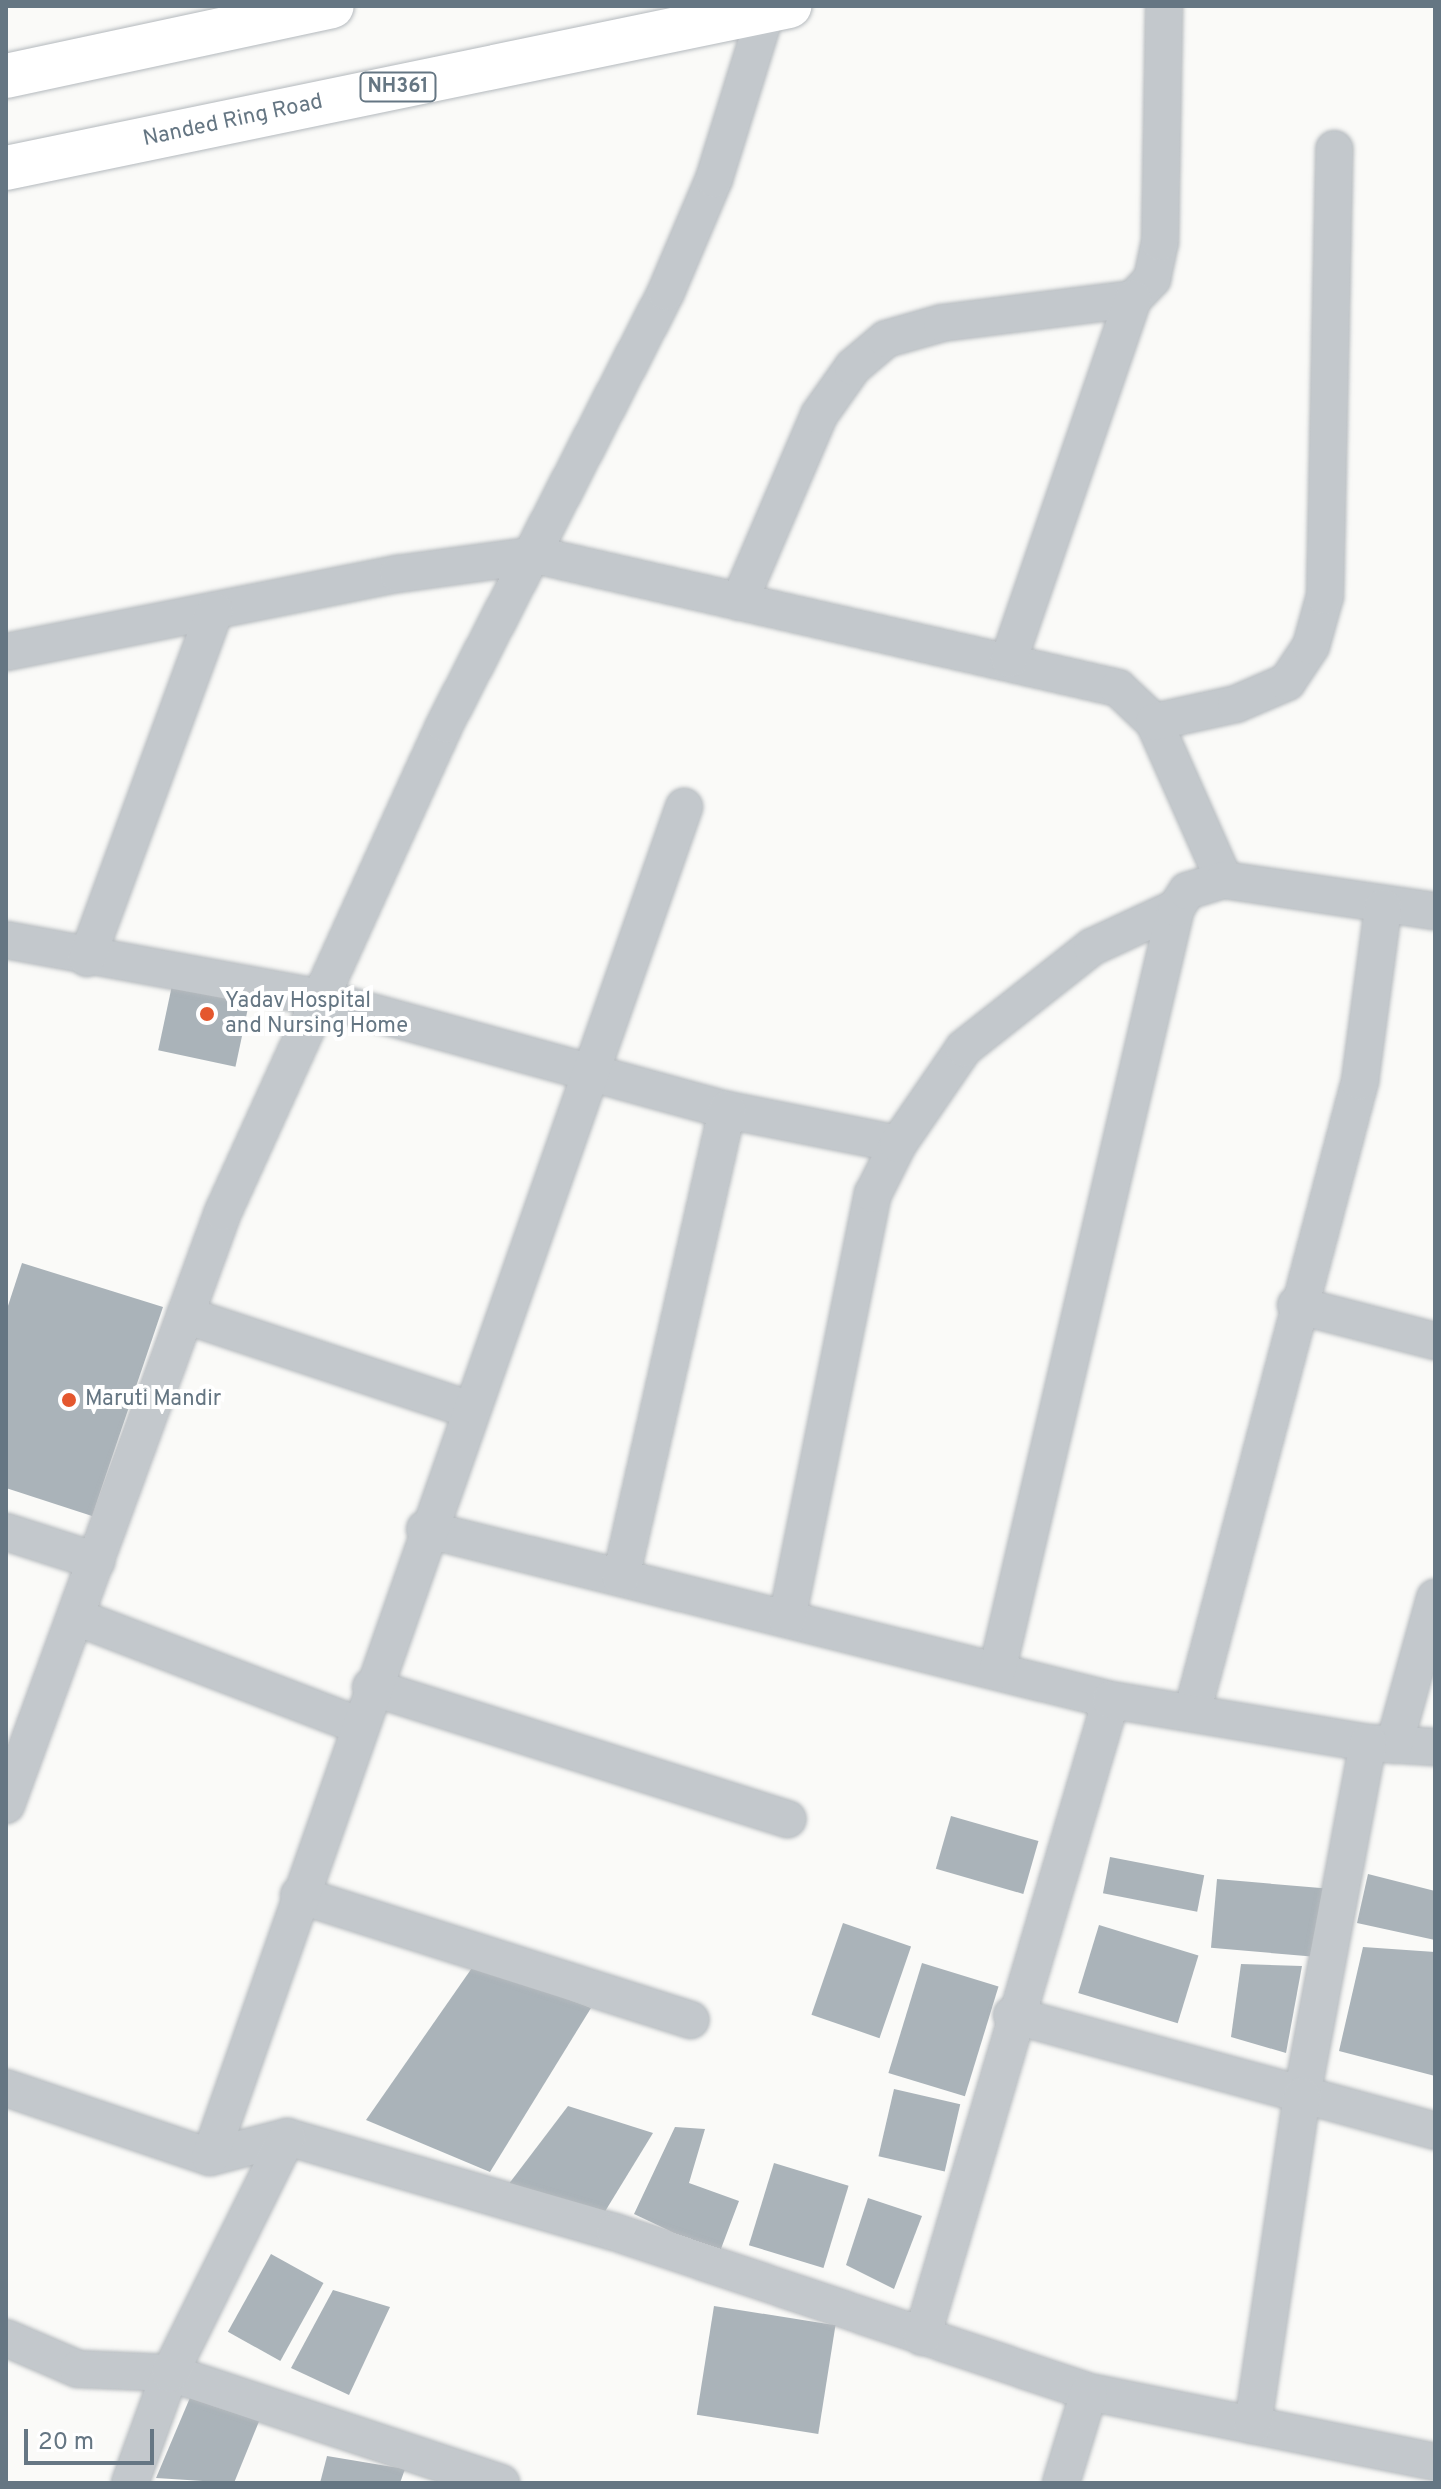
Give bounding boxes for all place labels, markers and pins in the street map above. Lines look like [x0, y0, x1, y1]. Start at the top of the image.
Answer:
place label: Yadav Hospital and Nursing Home [225, 988, 408, 1040]
marker: Yadav Hospital and Nursing Home [196, 1003, 218, 1025]
place label: Maruti Mandir [85, 1387, 221, 1413]
marker: Maruti Mandir [60, 1391, 78, 1409]

